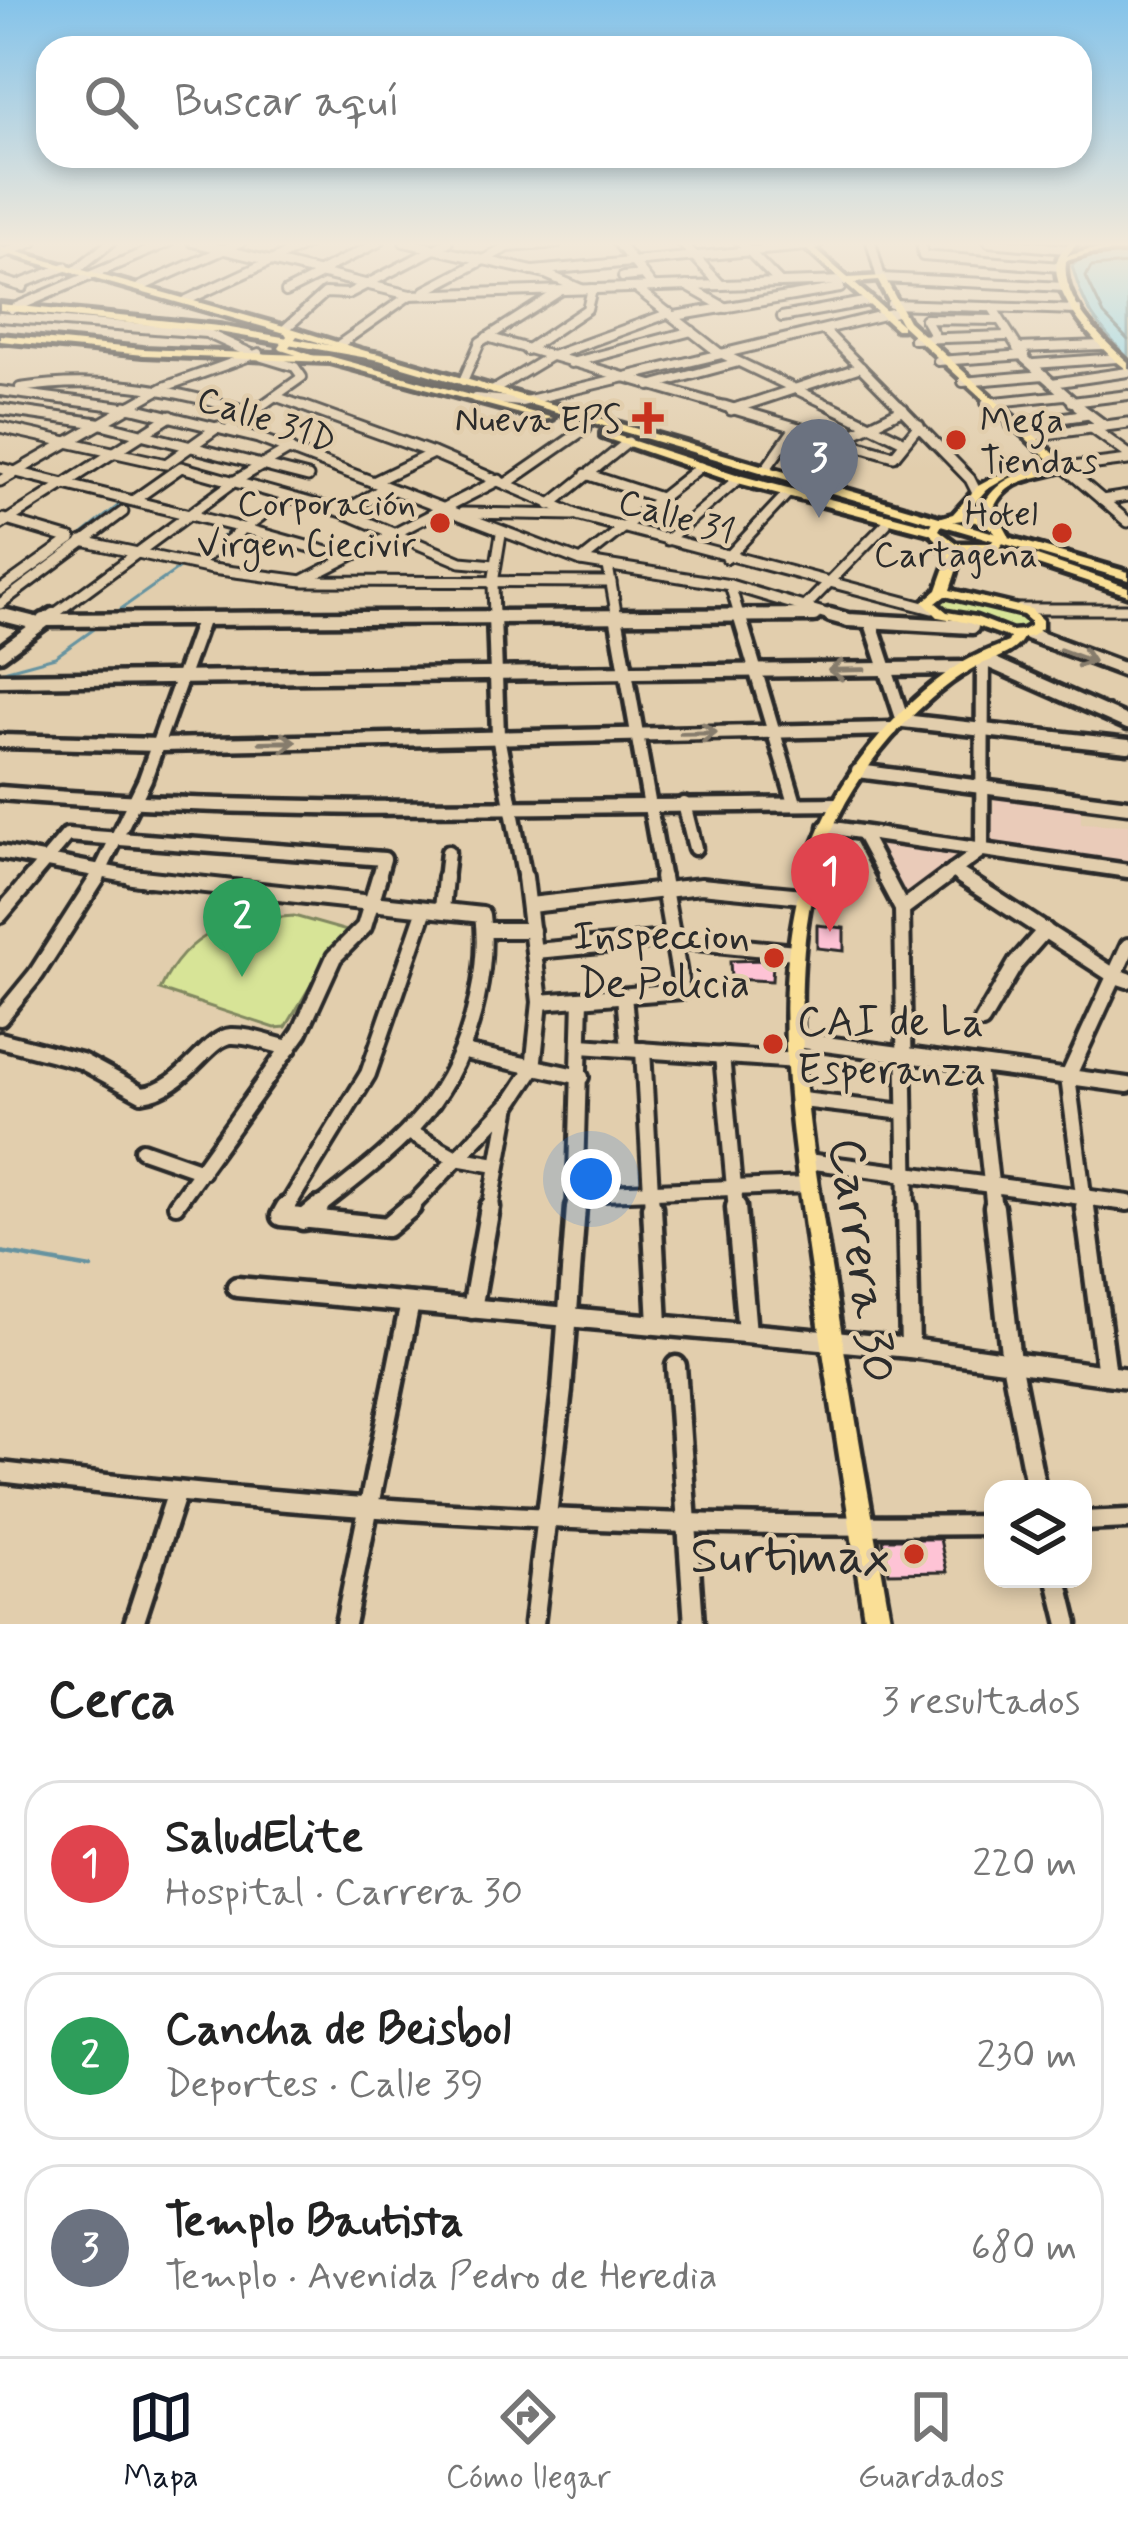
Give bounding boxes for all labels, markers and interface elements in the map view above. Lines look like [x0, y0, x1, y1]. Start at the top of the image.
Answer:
search box [36, 36, 1092, 168]
icon: search [78, 69, 144, 135]
text: Buscar aquí [174, 73, 400, 132]
street label: Calle 31D [190, 377, 342, 466]
place label: Nueva EPS [455, 398, 621, 445]
place label: Mega Tiendas [980, 399, 1098, 487]
marker: Nueva EPS [632, 402, 664, 434]
pin: 3 [780, 419, 858, 518]
marker: Mega Tiendas [943, 427, 969, 453]
street label: Calle 31 [612, 479, 740, 557]
place label: Corporación Virgen Ciecivir [197, 482, 416, 572]
place label: Hotel Cartagena [874, 492, 1038, 580]
marker: Corporación Virgen Ciecivir [427, 510, 453, 536]
marker: Hotel Cartagena [1049, 520, 1075, 546]
one-way arrow [1058, 646, 1095, 668]
one-way arrow [827, 658, 866, 681]
one-way arrow [679, 722, 718, 744]
one-way arrow [258, 730, 297, 753]
pin: 1 [791, 833, 869, 932]
pin: 2 [203, 878, 281, 977]
place label: Inspeccion De Policia [573, 910, 750, 1013]
marker: Inspeccion De Policia [761, 945, 787, 971]
place label: CAI de La Esperanza [797, 996, 986, 1099]
marker: CAI de La Esperanza [760, 1031, 786, 1057]
street label: Carrera 30 [811, 1134, 911, 1387]
your location [561, 1149, 621, 1209]
map controls [984, 1480, 1092, 1588]
button: layers [984, 1480, 1092, 1588]
place label: Surtimax [690, 1525, 890, 1591]
marker: Surtimax [901, 1541, 927, 1567]
text: Cerca [48, 1669, 176, 1735]
text: 3 resultados [881, 1677, 1080, 1728]
text: SaludElite [165, 1809, 363, 1868]
text: 1 [81, 1839, 99, 1890]
text: 220 m [972, 1839, 1077, 1890]
text: Hospital · Carrera 30 [165, 1868, 523, 1919]
text: Cancha de Beisbol [165, 2001, 511, 2060]
text: 2 [80, 2031, 100, 2082]
text: 230 m [976, 2031, 1077, 2082]
text: Deportes · Calle 39 [165, 2060, 483, 2111]
text: Templo Bautista [165, 2193, 464, 2252]
text: 3 [81, 2223, 99, 2274]
text: 680 m [971, 2223, 1077, 2274]
text: Templo · Avenida Pedro de Heredia [165, 2252, 717, 2303]
tab: Mapa [123, 2384, 199, 2500]
tab: Cómo llegar [446, 2384, 611, 2500]
tab: Guardados [858, 2384, 1005, 2500]

